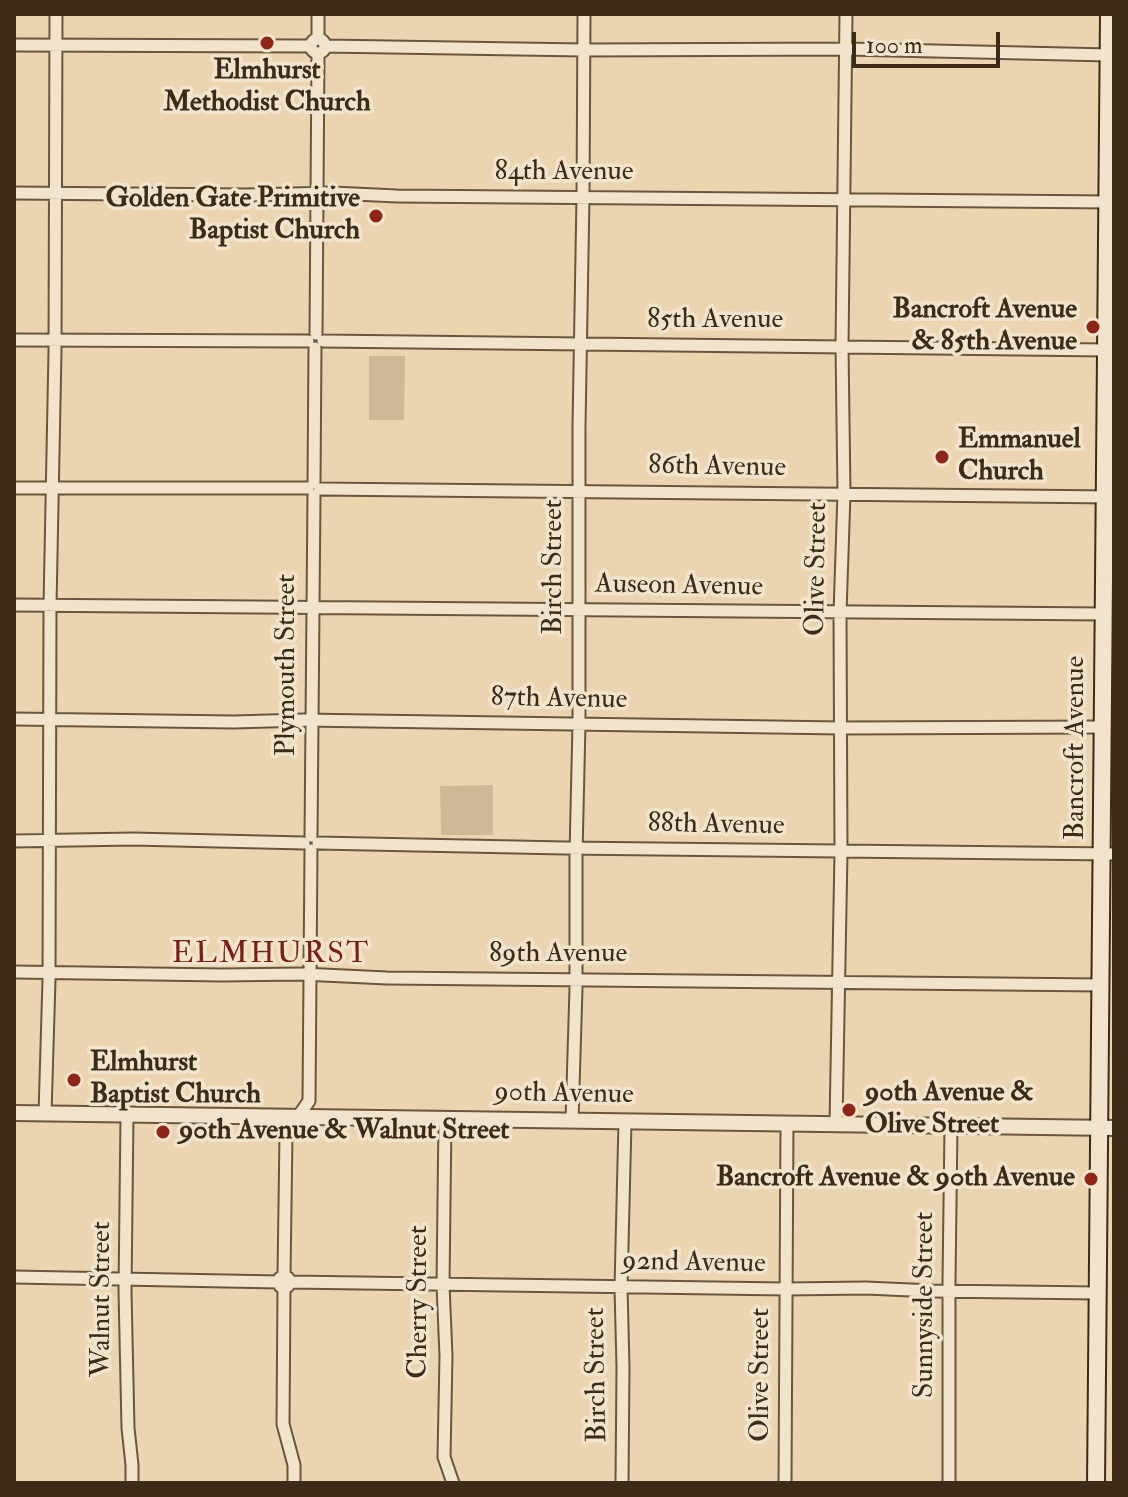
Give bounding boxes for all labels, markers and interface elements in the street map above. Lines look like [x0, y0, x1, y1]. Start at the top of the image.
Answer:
scale bar [856, 16, 1004, 66]
text: 100 m [866, 30, 923, 61]
marker: Elmhurst Methodist Church [258, 34, 276, 52]
place label: Elmhurst Methodist Church [163, 55, 371, 121]
street label: 84th Avenue [495, 156, 633, 190]
place label: Golden Gate Primitive Baptist Church [106, 183, 360, 249]
marker: Golden Gate Primitive Baptist Church [367, 207, 385, 225]
place label: Bancroft Avenue & 85th Avenue [893, 294, 1077, 360]
street label: 85th Avenue [647, 304, 783, 338]
marker: Bancroft Avenue & 85th Avenue [1084, 318, 1102, 336]
place label: Emmanuel Church [958, 424, 1081, 490]
marker: Emmanuel Church [933, 448, 951, 466]
street label: 86th Avenue [648, 450, 786, 486]
street label: Birch Street [538, 499, 572, 635]
street label: Olive Street [800, 502, 836, 636]
street label: Auseon Avenue [595, 569, 763, 605]
street label: Plymouth Street [271, 574, 305, 756]
street label: Bancroft Avenue [1060, 656, 1094, 840]
street label: 87th Avenue [490, 682, 628, 718]
street label: 88th Avenue [647, 808, 785, 844]
district label: ELMHURST [172, 938, 370, 974]
street label: 89th Avenue [489, 938, 627, 972]
place label: Elmhurst Baptist Church [90, 1047, 261, 1113]
marker: Elmhurst Baptist Church [65, 1071, 83, 1089]
street label: 90th Avenue [494, 1077, 634, 1113]
place label: 90th Avenue & Olive Street [865, 1077, 1034, 1143]
marker: 90th Avenue & Olive Street [840, 1101, 858, 1119]
place label: 90th Avenue & Walnut Street [179, 1115, 509, 1149]
marker: 90th Avenue & Walnut Street [154, 1123, 172, 1141]
place label: Bancroft Avenue & 90th Avenue [716, 1162, 1075, 1196]
marker: Bancroft Avenue & 90th Avenue [1082, 1170, 1100, 1188]
street label: Sunnyside Street [909, 1212, 943, 1398]
street label: Walnut Street [86, 1221, 120, 1377]
street label: Cherry Street [403, 1225, 437, 1379]
street label: 92nd Avenue [622, 1246, 766, 1282]
street label: Birch Street [580, 1307, 616, 1443]
street label: Olive Street [745, 1308, 779, 1442]

